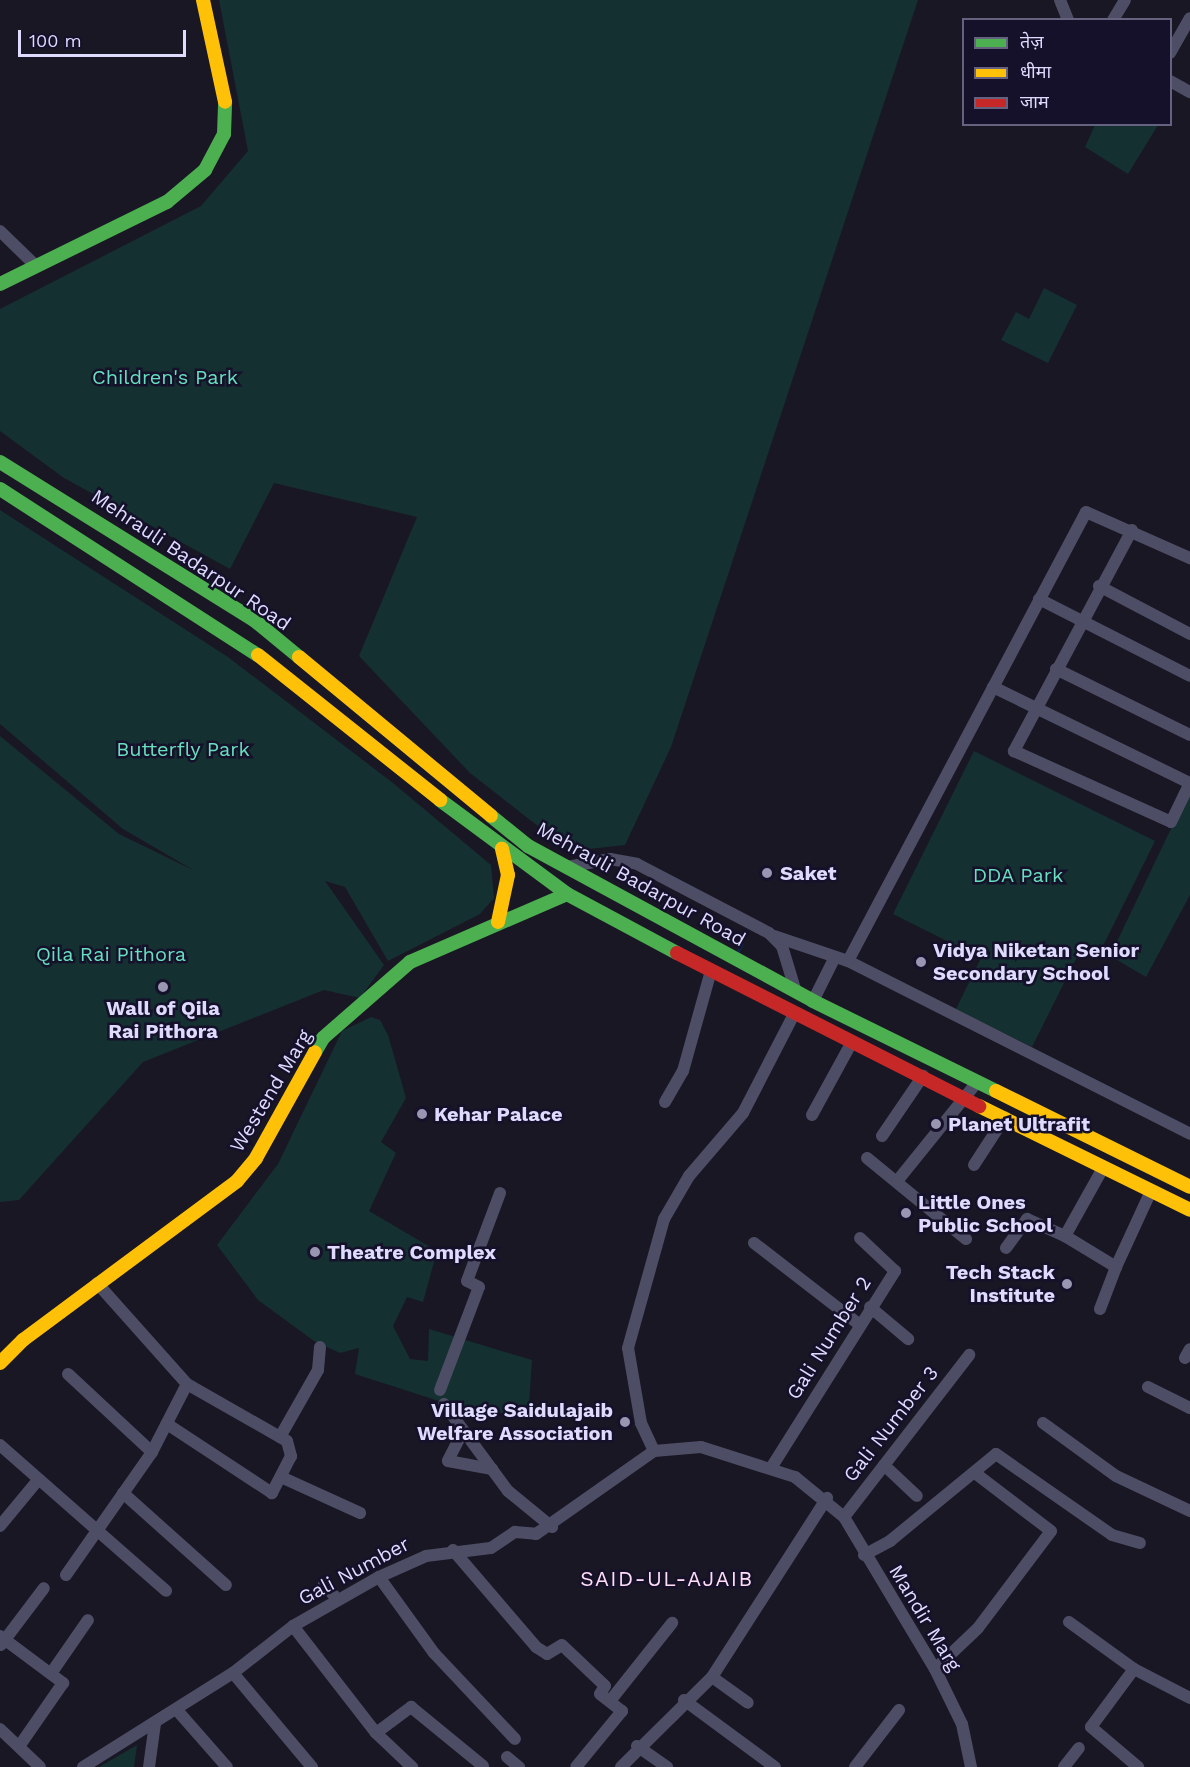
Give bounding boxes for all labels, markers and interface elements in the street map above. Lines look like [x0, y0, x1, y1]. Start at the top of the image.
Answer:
scale bar [21, 18, 189, 56]
legend [962, 18, 1172, 126]
text: 100 m [29, 30, 82, 51]
text: तेज़ [1020, 31, 1044, 52]
text: धीमा [1020, 61, 1051, 82]
text: जाम [1020, 91, 1049, 112]
park label: Children's Park [92, 365, 238, 389]
street label: Mehrauli Badarpur Road [87, 484, 295, 636]
park label: Butterfly Park [116, 737, 250, 761]
street label: Mehrauli Badarpur Road [532, 816, 750, 952]
place label: Saket [780, 861, 836, 885]
park label: DDA Park [972, 863, 1064, 887]
marker: Saket [758, 864, 776, 882]
place label: Vidya Niketan Senior Secondary School [933, 939, 1139, 986]
park label: Qila Rai Pithora [36, 942, 186, 966]
marker: Vidya Niketan Senior Secondary School [914, 955, 928, 969]
marker: Wall of Qila Rai Pithora [156, 980, 170, 994]
place label: Wall of Qila Rai Pithora [106, 996, 220, 1043]
street label: Westend Marg [225, 1025, 317, 1157]
place label: Kehar Palace [434, 1102, 563, 1126]
marker: Kehar Palace [415, 1107, 429, 1121]
place label: Planet Ultrafit [948, 1112, 1090, 1136]
marker: Planet Ultrafit [929, 1117, 943, 1131]
place label: Little Ones Public School [918, 1190, 1053, 1237]
marker: Little Ones Public School [899, 1206, 913, 1220]
place label: Theatre Complex [327, 1240, 496, 1264]
marker: Theatre Complex [308, 1245, 322, 1259]
place label: Tech Stack Institute [946, 1260, 1055, 1307]
street label: Gali Number 2 [782, 1272, 876, 1404]
marker: Tech Stack Institute [1060, 1277, 1074, 1291]
street label: Gali Number 3 [838, 1361, 944, 1487]
place label: Village Saidulajaib Welfare Association [417, 1398, 613, 1445]
marker: Village Saidulajaib Welfare Association [618, 1415, 632, 1429]
street label: Gali Number [294, 1532, 414, 1610]
street label: Mandir Marg [884, 1560, 966, 1676]
district label: SAID-UL-AJAIB [580, 1566, 754, 1592]

